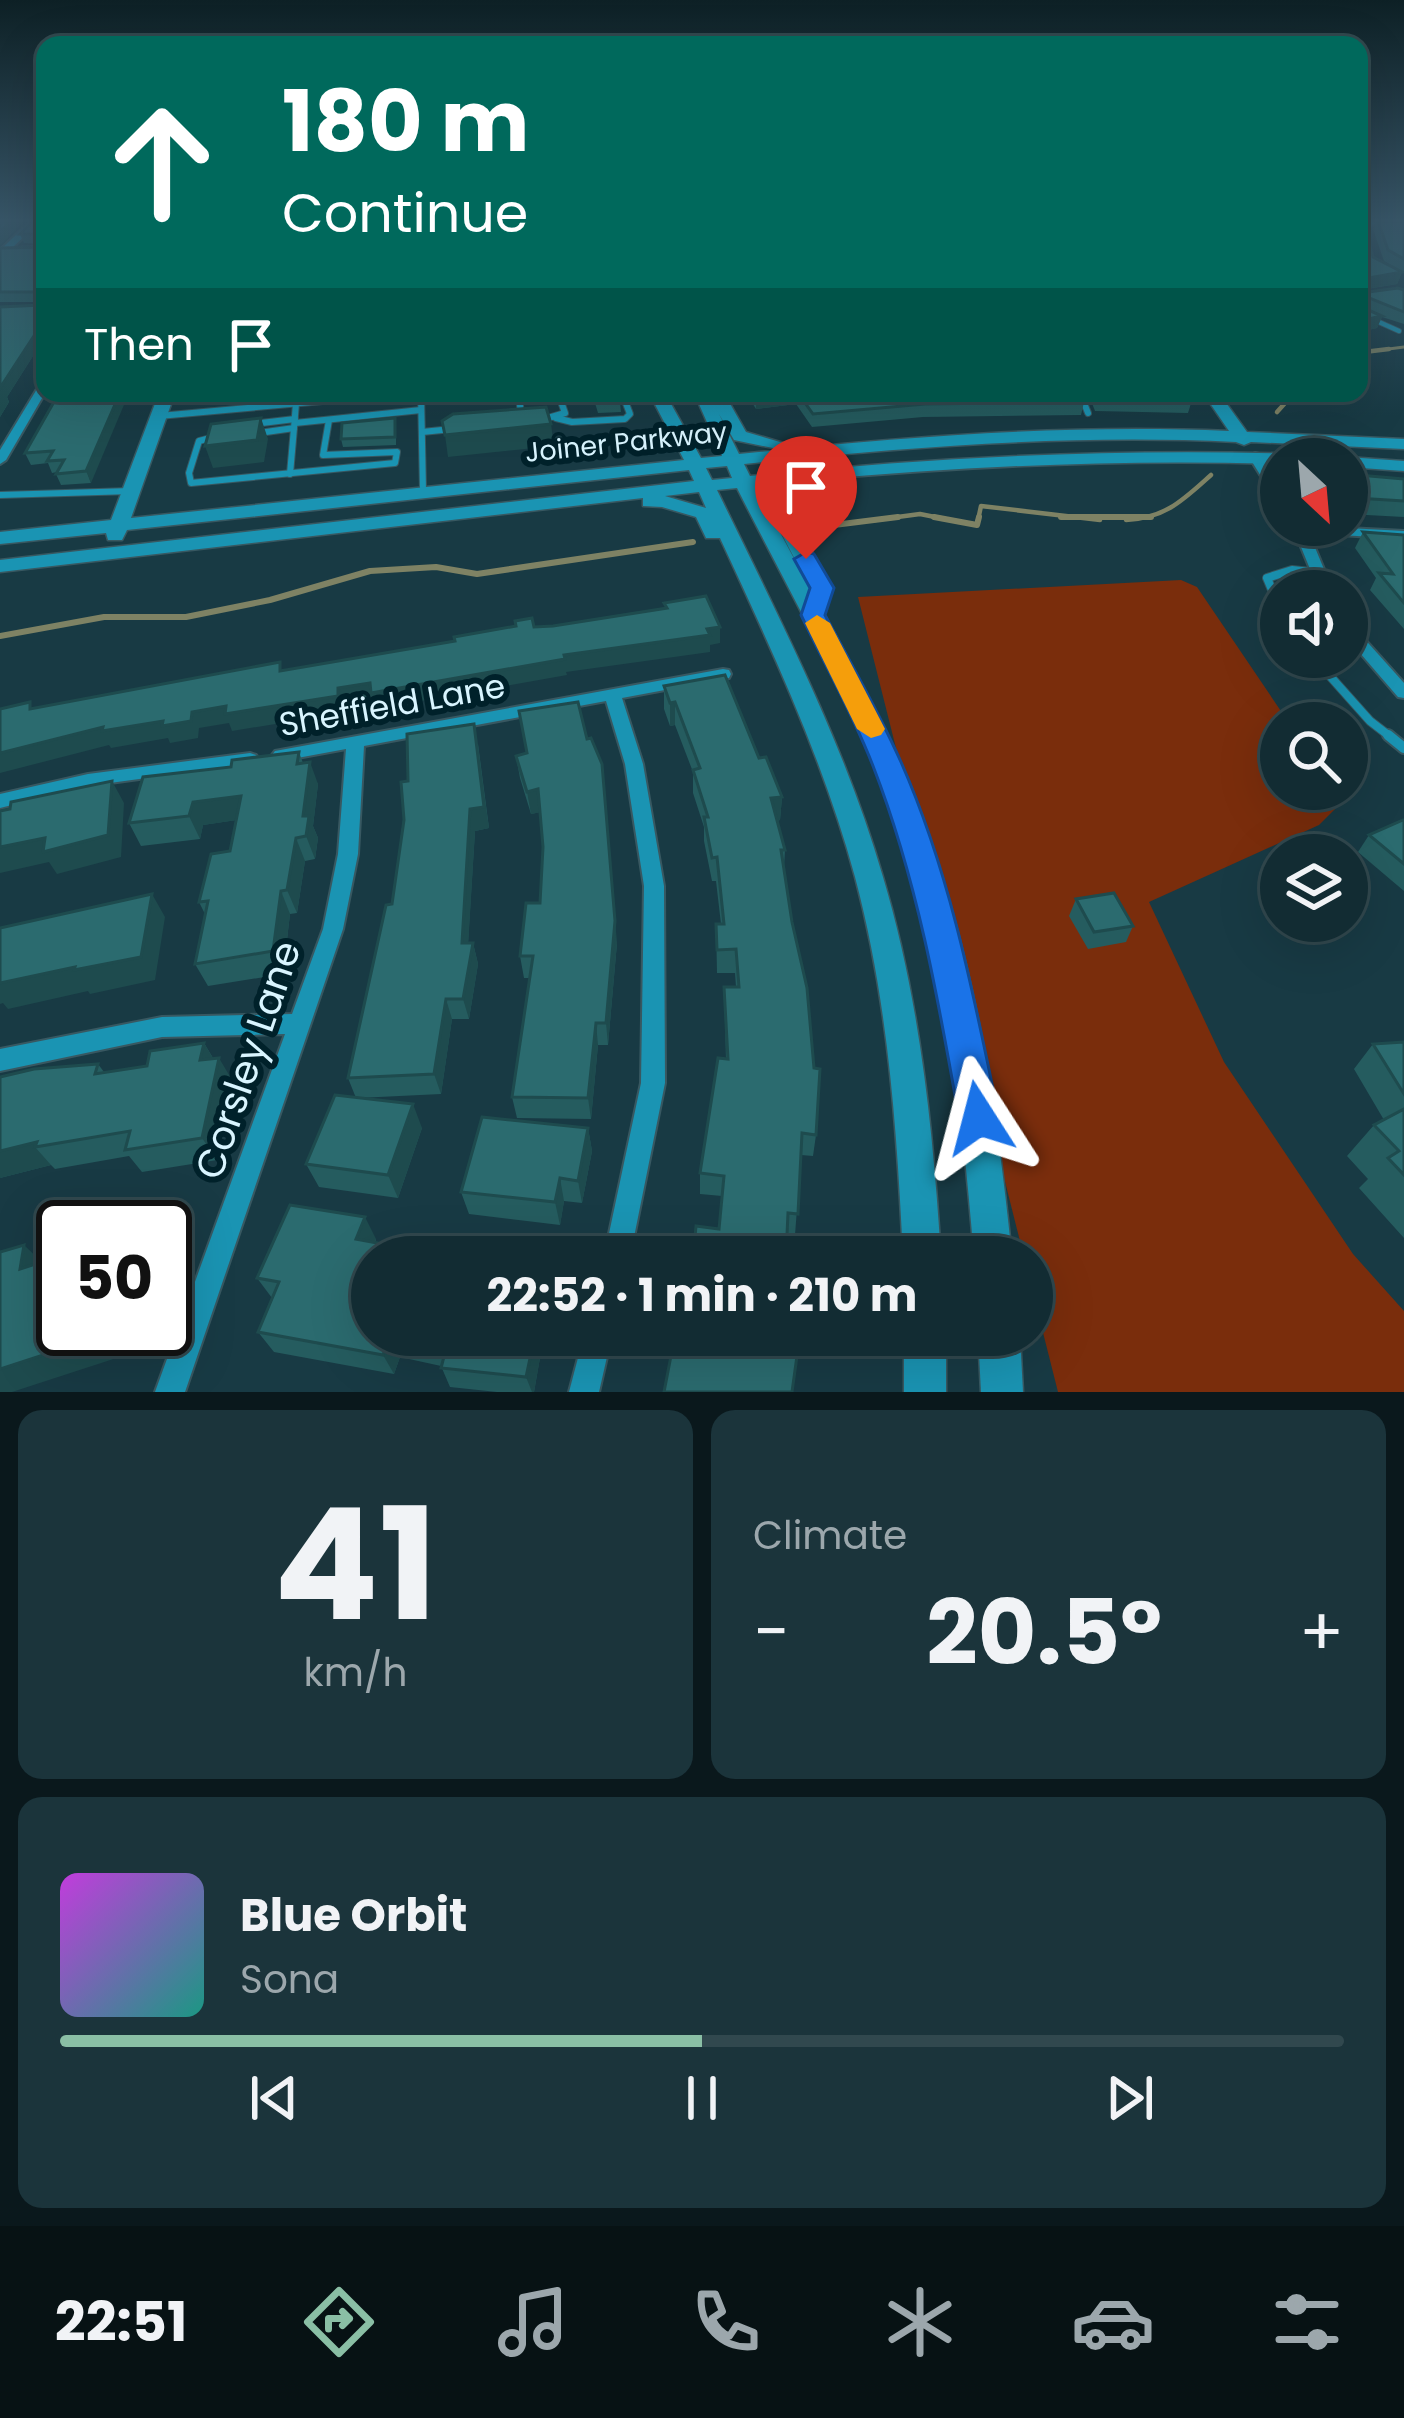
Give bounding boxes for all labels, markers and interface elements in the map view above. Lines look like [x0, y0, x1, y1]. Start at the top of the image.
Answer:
text: 180 m [282, 63, 530, 180]
icon: ahead [84, 84, 240, 240]
text: Continue [282, 175, 528, 251]
icon: arrive [218, 312, 284, 378]
text: Then [84, 313, 194, 376]
street label: Joiner Parkway [523, 413, 729, 471]
pin [755, 436, 857, 559]
north arrow [1260, 438, 1368, 546]
map controls [1260, 438, 1368, 942]
icon: arrive [773, 454, 839, 520]
button: sound [1260, 570, 1368, 678]
street label: Sheffield Lane [275, 662, 509, 748]
button: search [1260, 702, 1368, 810]
button: layers [1260, 834, 1368, 942]
street label: Corsley Lane [182, 934, 314, 1186]
position arrow [916, 1055, 1042, 1181]
speed limit sign: 50 [36, 1200, 192, 1356]
text: 22:52 · 1 min · 210 m [486, 1264, 918, 1327]
text: 41 [273, 1455, 438, 1674]
text: Climate [753, 1508, 907, 1563]
text: 20.5° [926, 1569, 1162, 1696]
text: − [753, 1586, 789, 1678]
text: + [1299, 1586, 1344, 1678]
text: km/h [304, 1645, 407, 1700]
text: Blue Orbit [240, 1884, 467, 1947]
text: Sona [240, 1952, 339, 2007]
icon: previous [241, 2065, 307, 2131]
icon: pause [669, 2065, 735, 2131]
icon: next [1097, 2065, 1163, 2131]
icon: directions [297, 2280, 381, 2364]
icon: music [491, 2280, 575, 2364]
icon: phone [684, 2280, 768, 2364]
icon: climate [878, 2280, 962, 2364]
icon: car [1071, 2280, 1155, 2364]
icon: filters [1265, 2280, 1349, 2364]
text: 22:51 [55, 2284, 187, 2360]

